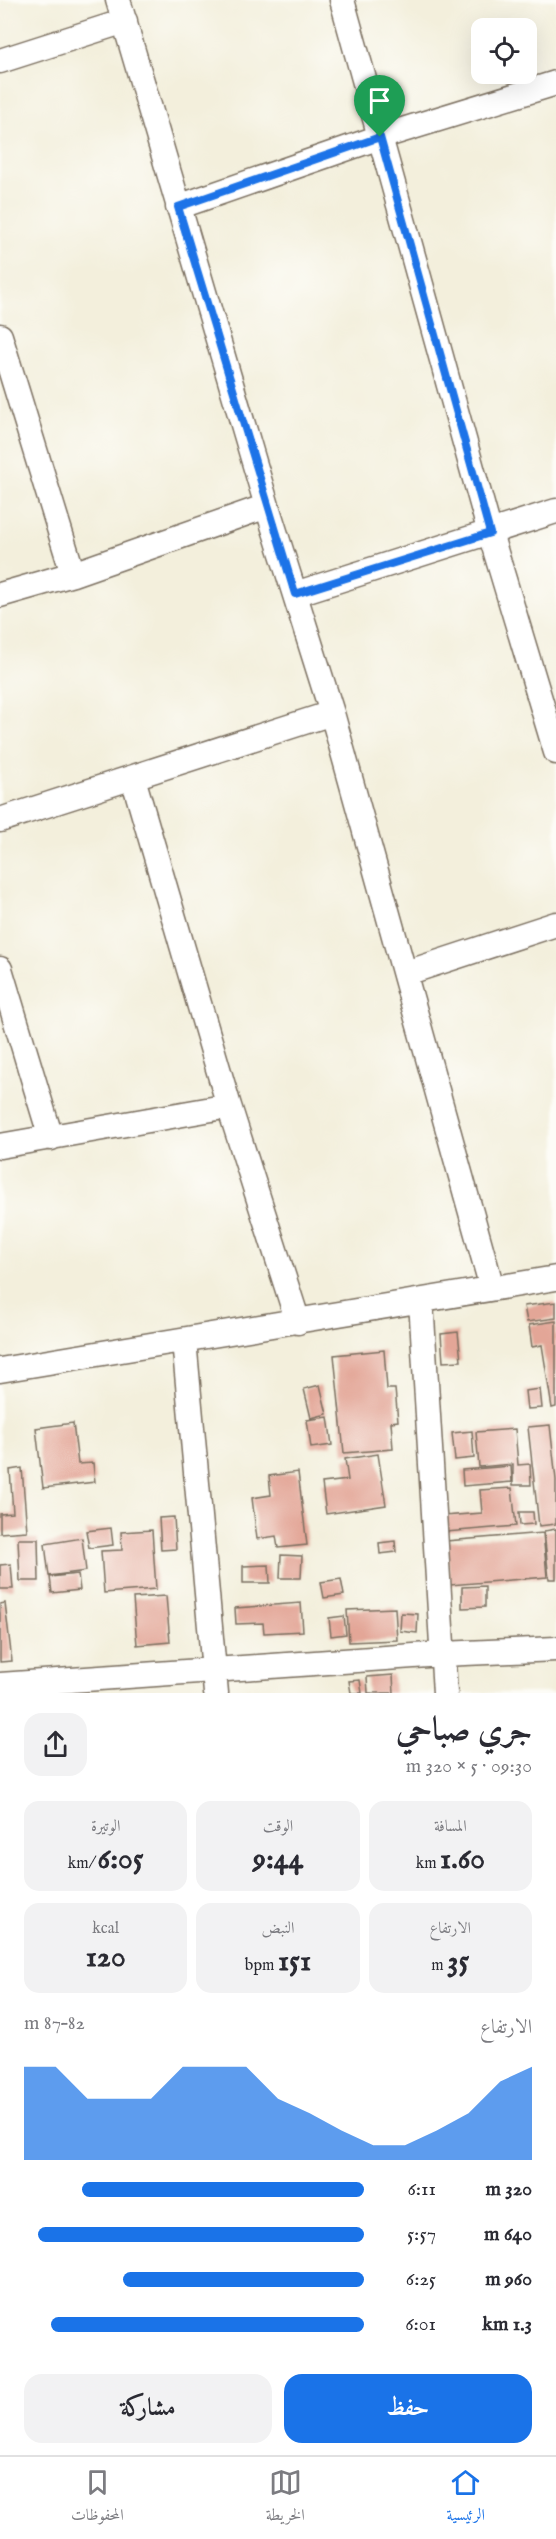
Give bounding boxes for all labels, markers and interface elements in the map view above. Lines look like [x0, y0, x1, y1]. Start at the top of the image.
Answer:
map controls [471, 18, 537, 84]
button: locate [471, 18, 537, 84]
pin [354, 75, 405, 137]
icon: arrive [363, 84, 396, 117]
text: جري صباحي [396, 1710, 532, 1752]
button: share [24, 1713, 87, 1776]
text: 09:30 · 5 × 320 m [406, 1754, 532, 1779]
text: الوتيرة [91, 1817, 120, 1837]
text: الوقت [263, 1817, 293, 1837]
text: المسافة [434, 1817, 467, 1837]
text: 6:05 [98, 1841, 144, 1879]
text: 9:44 [253, 1841, 303, 1879]
text: 1.60 [440, 1841, 485, 1879]
text: /km [68, 1854, 98, 1874]
text: km [416, 1854, 440, 1874]
text: kcal [92, 1919, 119, 1939]
text: النبض [262, 1919, 295, 1939]
text: الارتفاع [430, 1919, 471, 1939]
text: 120 [86, 1939, 126, 1977]
text: 151 [278, 1943, 311, 1981]
text: 35 [447, 1943, 469, 1981]
text: bpm [245, 1956, 278, 1976]
text: m [431, 1956, 447, 1976]
text: 82–87 m [24, 2011, 85, 2036]
text: الارتفاع [480, 2015, 532, 2040]
text: 6:11 [407, 2177, 436, 2202]
text: 320 m [485, 2177, 532, 2202]
text: 5:57 [407, 2222, 436, 2247]
text: 640 m [484, 2222, 532, 2247]
text: 6:25 [406, 2267, 436, 2292]
text: 960 m [485, 2267, 532, 2292]
text: 6:01 [405, 2312, 436, 2337]
text: 1.3 km [482, 2312, 532, 2337]
button: مشاركة [24, 2374, 272, 2443]
button: حفظ [284, 2374, 532, 2443]
tab: المحفوظات [71, 2466, 124, 2530]
tab: الخريطة [266, 2466, 305, 2530]
tab: الرئيسية [447, 2466, 485, 2530]

